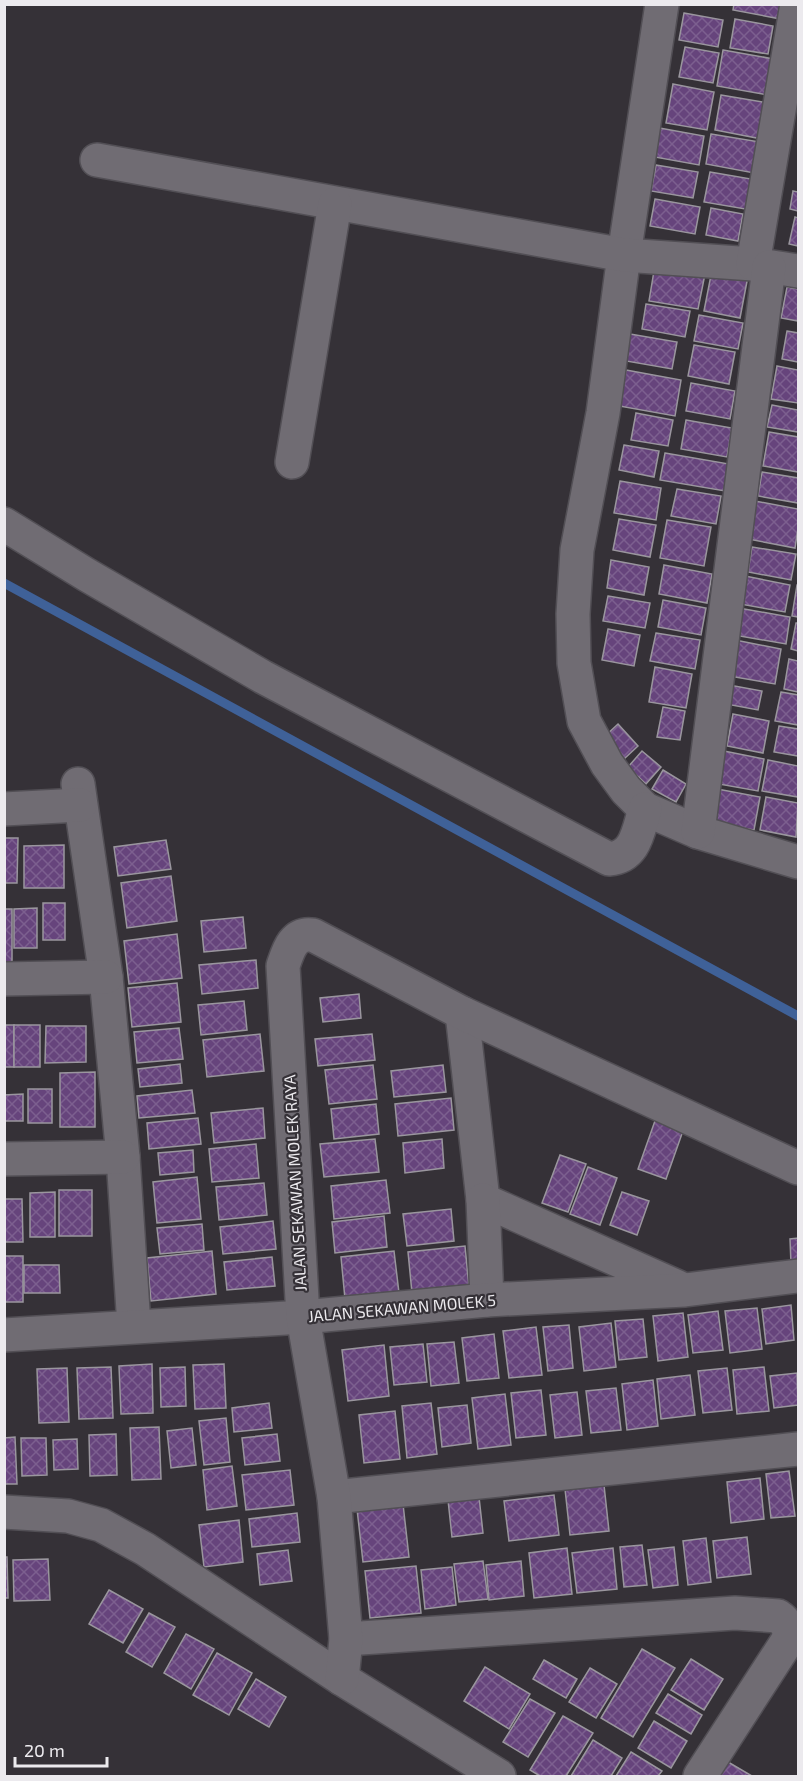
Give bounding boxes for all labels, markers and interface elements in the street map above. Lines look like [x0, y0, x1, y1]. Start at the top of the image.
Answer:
street label: JALAN SEKAWAN MOLEK RAYA [279, 1074, 310, 1292]
street label: JALAN SEKAWAN MOLEK 5 [307, 1290, 497, 1325]
scale bar [15, 1730, 106, 1768]
text: 20 m [24, 1739, 65, 1761]

